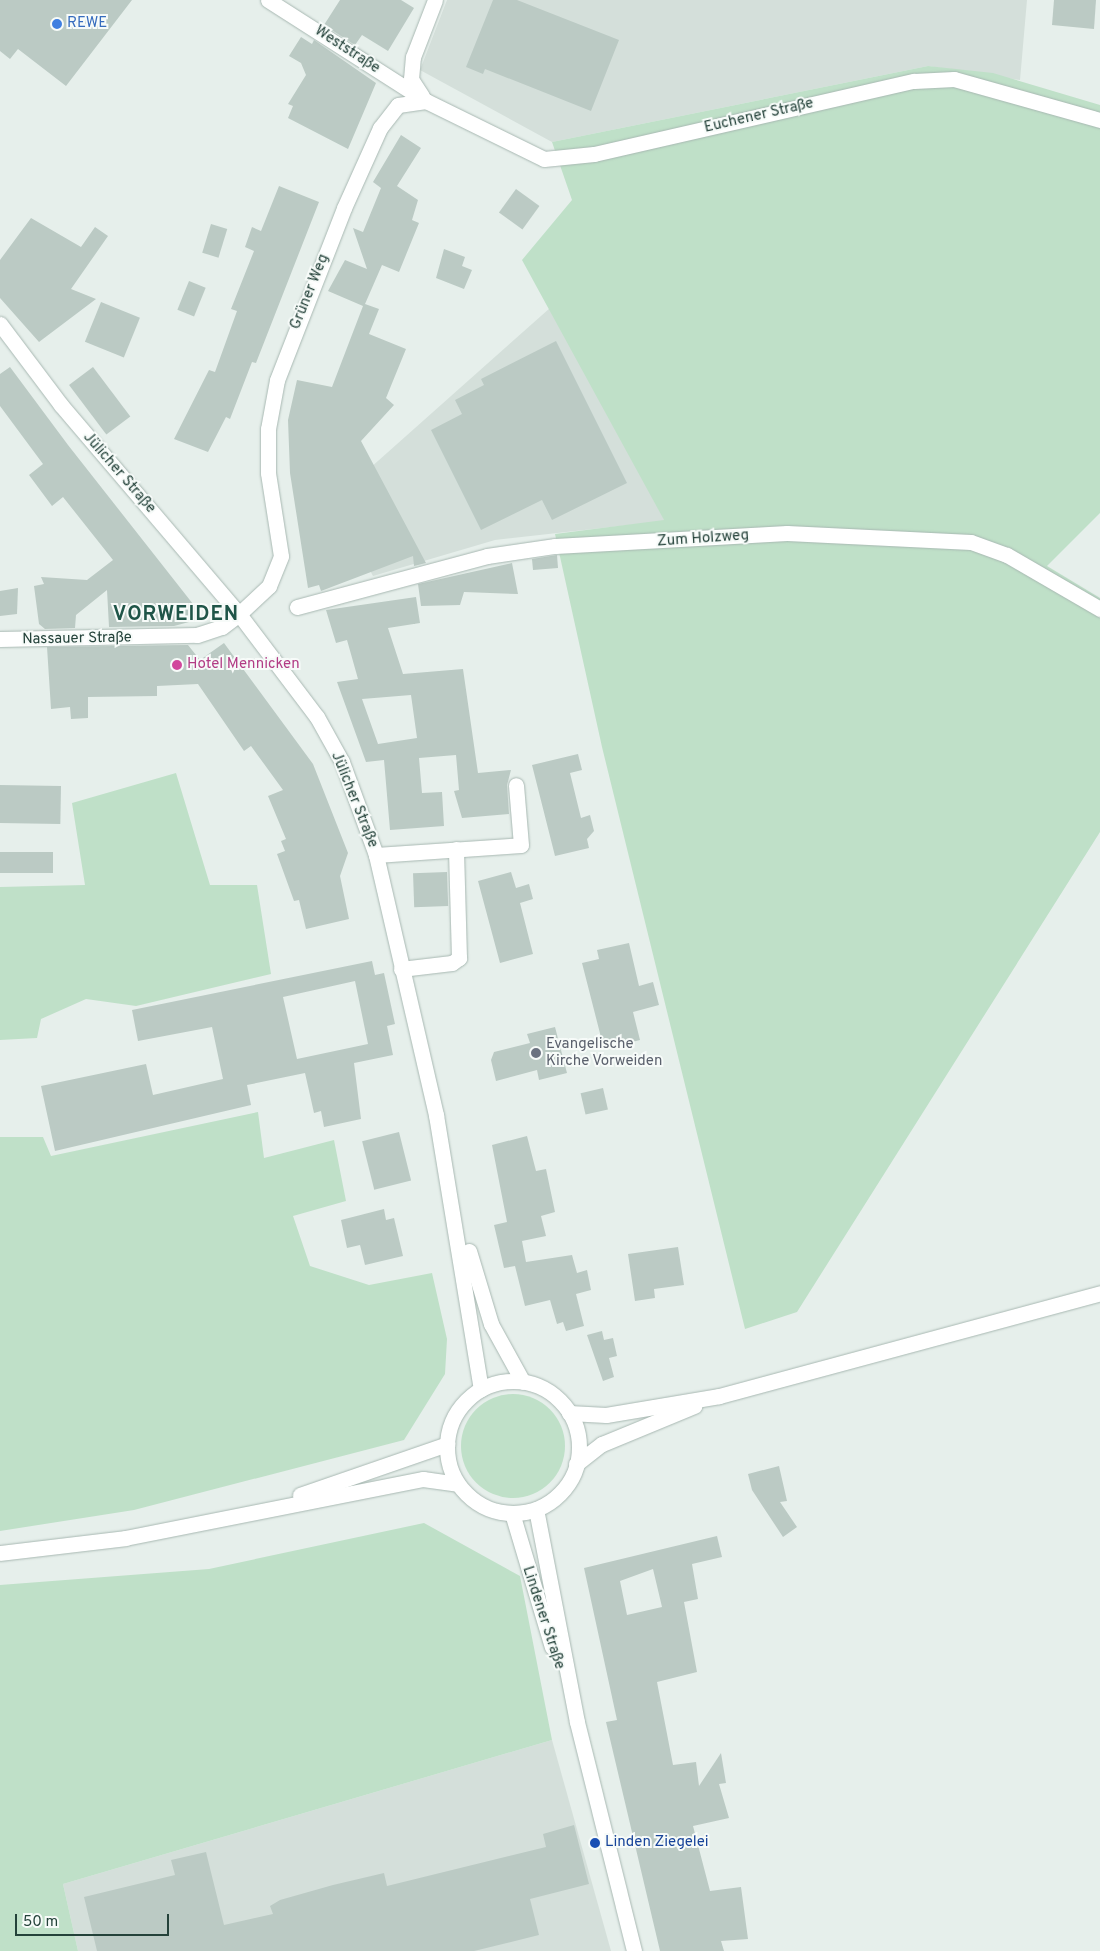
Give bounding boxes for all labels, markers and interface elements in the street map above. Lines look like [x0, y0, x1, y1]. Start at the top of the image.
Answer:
place label: REWE [67, 15, 107, 33]
marker: REWE [51, 18, 63, 30]
street label: Weststraße [311, 22, 383, 78]
street label: Euchener Straße [703, 95, 815, 137]
street label: Grüner Weg [287, 252, 333, 332]
street label: Jülicher Straße [79, 429, 159, 517]
street label: Zum Holzweg [656, 527, 750, 551]
district label: VORWEIDEN [112, 603, 240, 627]
street label: Nassauer Straße [22, 629, 132, 649]
place label: Hotel Mennicken [187, 656, 300, 674]
marker: Hotel Mennicken [171, 659, 183, 671]
street label: Jülicher Straße [327, 749, 381, 851]
place label: Evangelische Kirche Vorweiden [546, 1035, 663, 1070]
marker: Evangelische Kirche Vorweiden [530, 1047, 542, 1059]
street label: Lindener Straße [518, 1564, 568, 1672]
place label: Linden Ziegelei [605, 1834, 709, 1852]
marker: Linden Ziegelei [589, 1837, 601, 1849]
scale bar [18, 1904, 171, 1936]
text: 50 m [23, 1913, 58, 1932]

